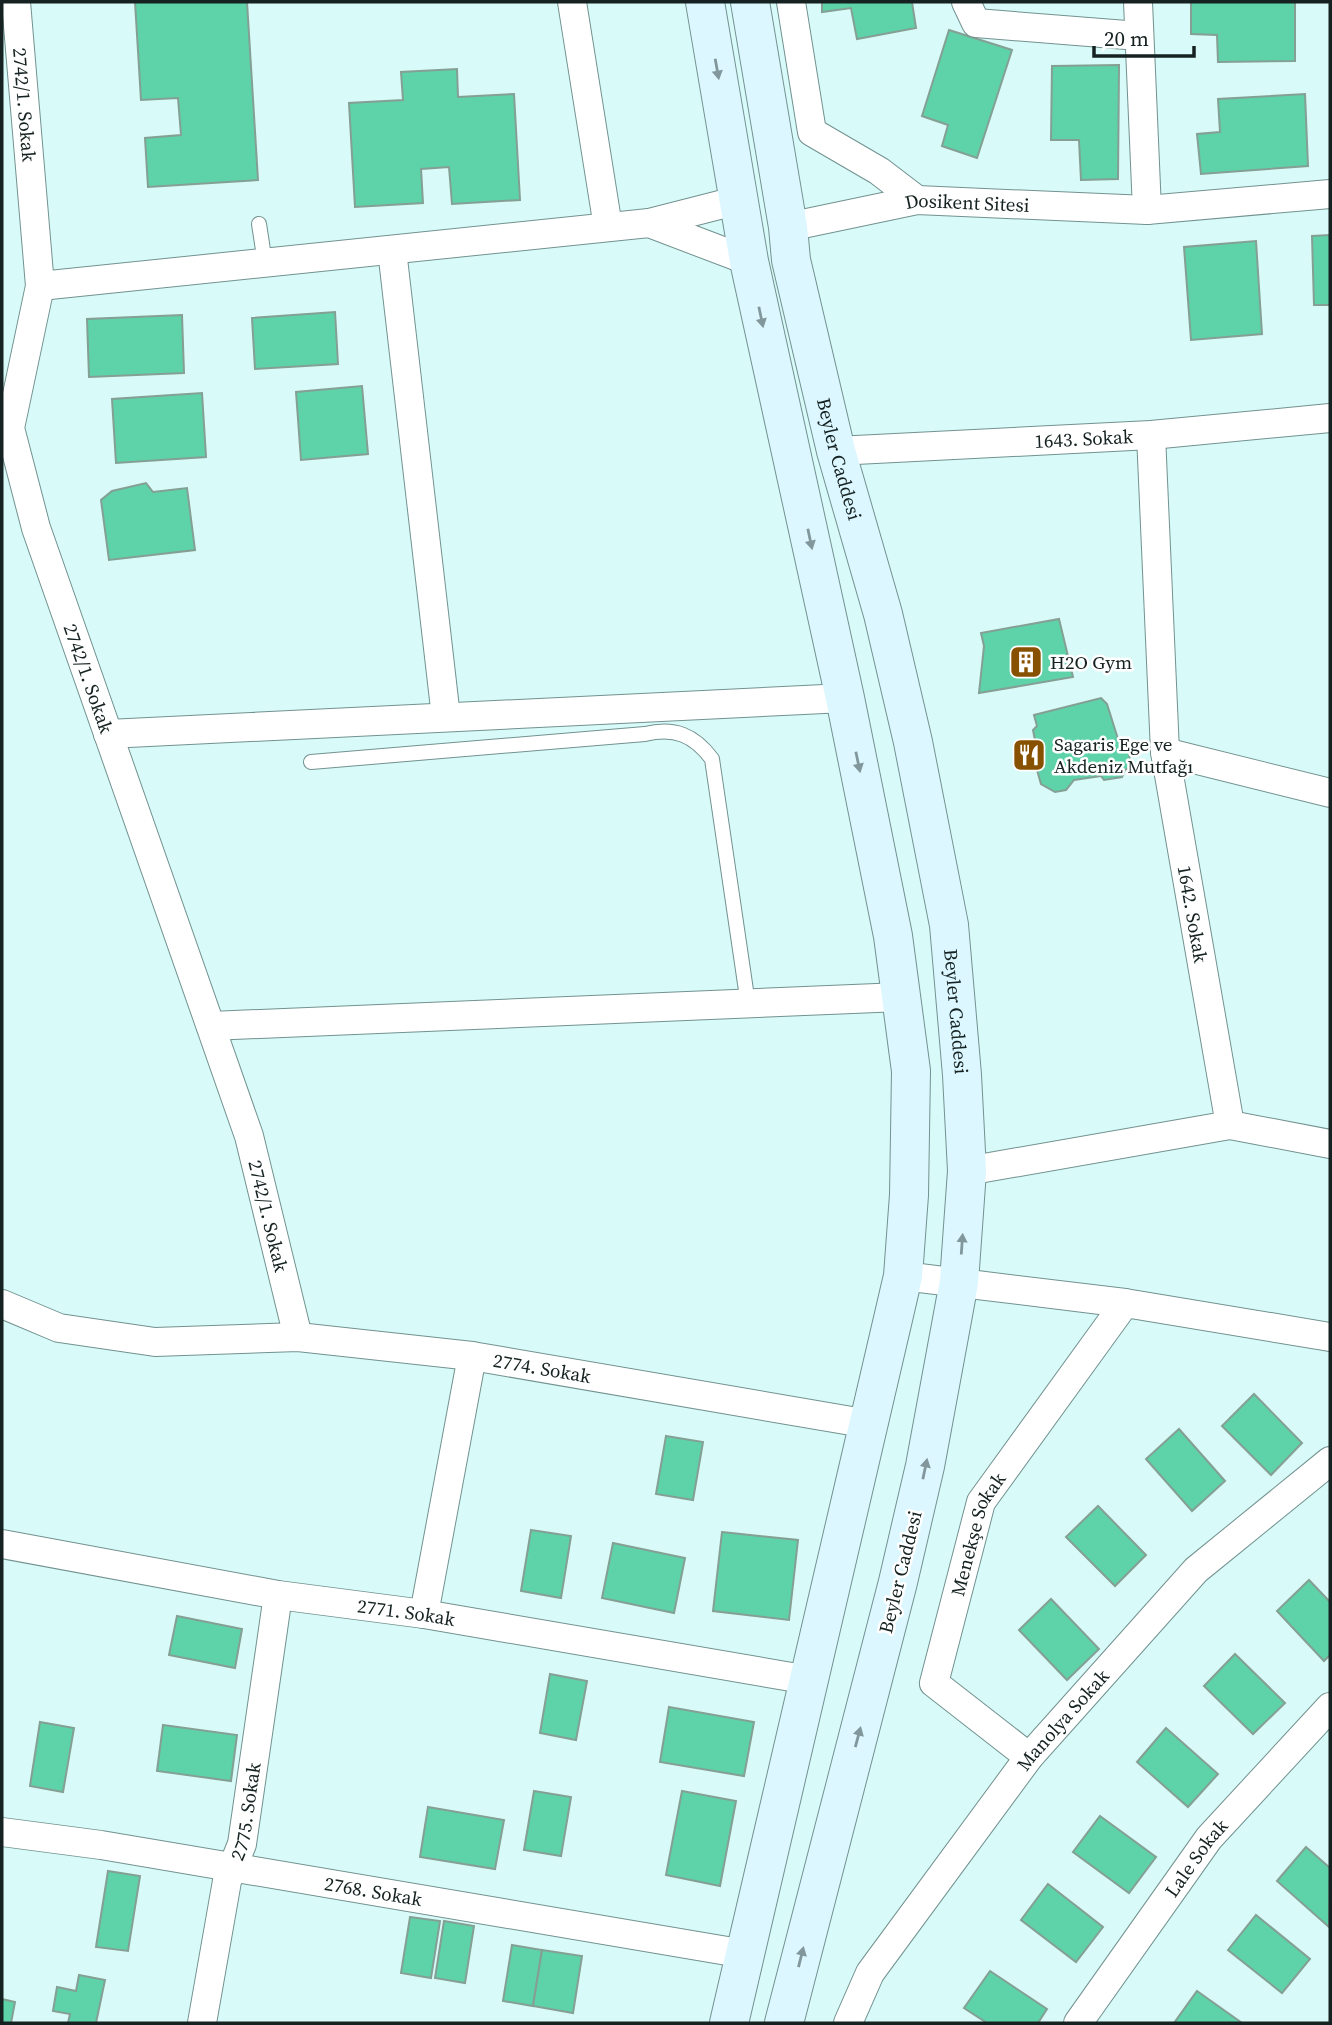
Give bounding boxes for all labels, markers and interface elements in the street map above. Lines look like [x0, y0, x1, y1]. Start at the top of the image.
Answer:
scale bar [1094, 14, 1194, 58]
text: 20 m [1104, 24, 1149, 53]
street label: 2742/1. Sokak [7, 47, 42, 163]
one-way arrow [712, 58, 723, 80]
street label: Dosikent Sitesi [902, 187, 1030, 218]
one-way arrow [756, 306, 767, 328]
street label: Beyler Caddesi [811, 395, 868, 523]
street label: 1643. Sokak [1034, 423, 1134, 454]
one-way arrow [805, 528, 816, 550]
street label: 2742/1. Sokak [58, 620, 120, 737]
building icon: H2O Gym [1007, 643, 1045, 681]
place label: H2O Gym [1050, 649, 1132, 675]
place label: Sagaris Ege ve Akdeniz Mutfağı [1054, 731, 1193, 779]
restaurant icon: Sagaris Ege ve Akdeniz Mutfağı [1010, 736, 1048, 774]
one-way arrow [852, 751, 863, 773]
street label: 1642. Sokak [1172, 863, 1214, 965]
street label: Beyler Caddesi [938, 948, 975, 1075]
street label: 2742/1. Sokak [242, 1157, 295, 1275]
one-way arrow [956, 1233, 967, 1255]
street label: 2774. Sokak [491, 1347, 593, 1389]
one-way arrow [919, 1457, 930, 1479]
street label: Menekşe Sokak [944, 1466, 1012, 1599]
street label: Beyler Caddesi [872, 1508, 928, 1636]
street label: 2771. Sokak [356, 1592, 458, 1632]
street label: Manolya Sokak [1010, 1663, 1115, 1776]
one-way arrow [853, 1726, 864, 1748]
street label: 2775. Sokak [224, 1760, 267, 1864]
street label: Lale Sokak [1158, 1813, 1234, 1902]
street label: 2768. Sokak [322, 1870, 425, 1912]
one-way arrow [796, 1946, 807, 1968]

